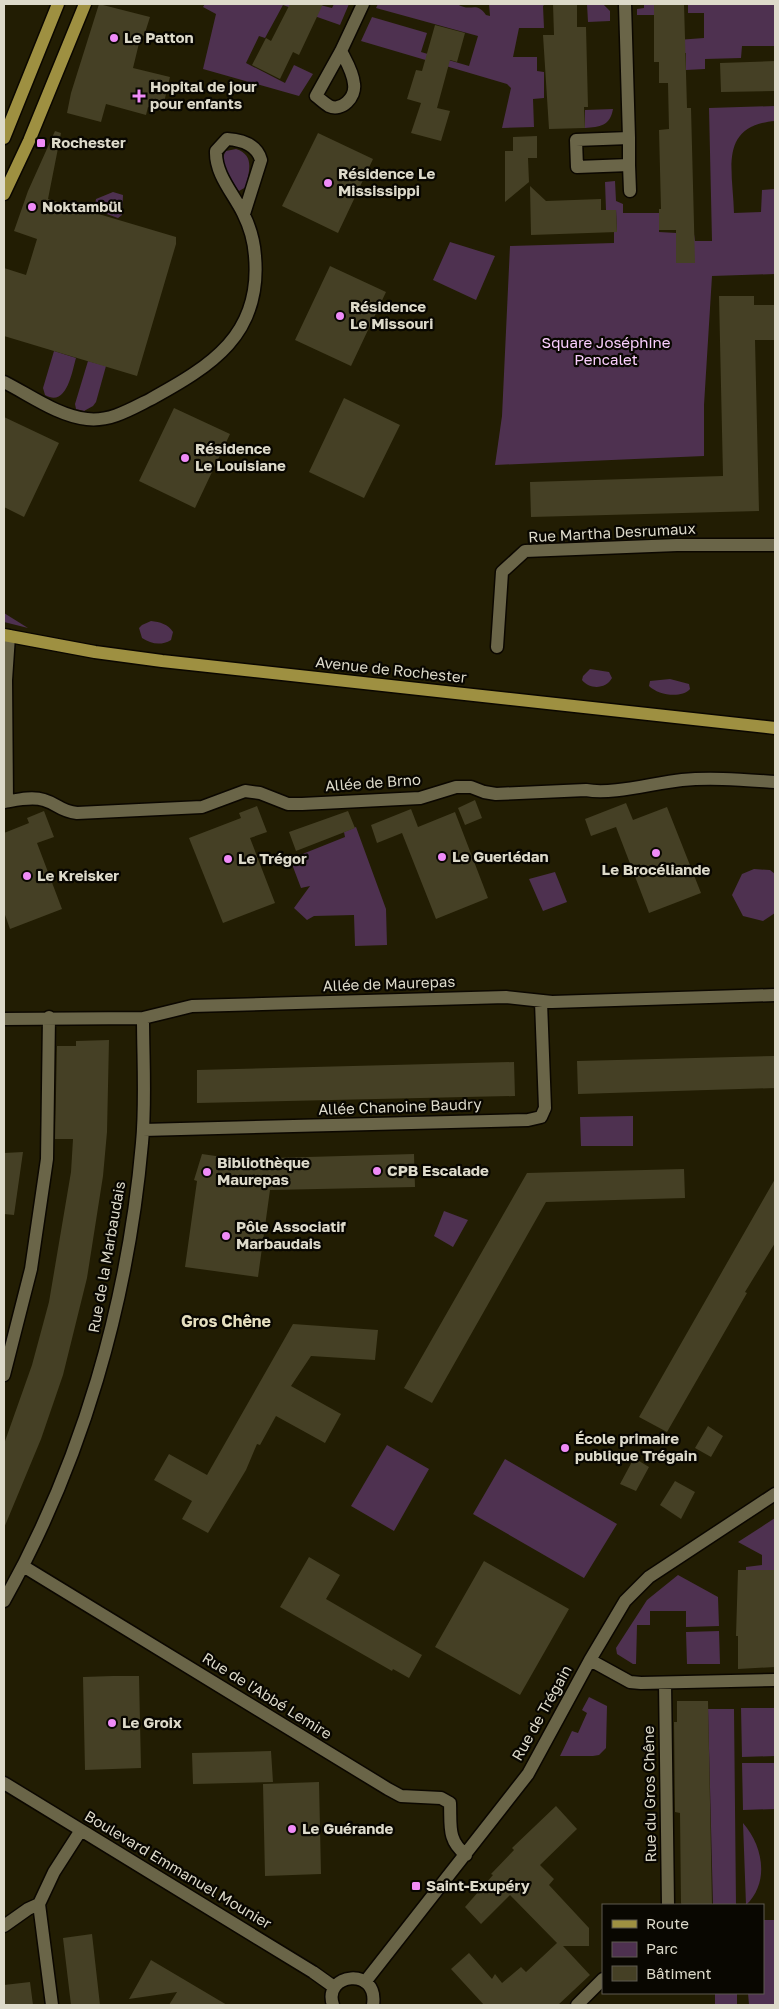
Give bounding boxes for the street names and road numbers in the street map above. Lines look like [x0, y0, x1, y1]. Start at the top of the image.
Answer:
street label: Rue Martha Desrumaux [528, 519, 696, 545]
street label: Avenue de Rochester [315, 652, 468, 686]
street label: Allée de Brno [324, 770, 422, 794]
street label: Allée de Maurepas [322, 972, 456, 994]
street label: Allée Chanoine Baudry [318, 1094, 483, 1118]
street label: Rue de la Marbaudais [84, 1179, 128, 1334]
street label: Rue de l'Abbé Lemire [200, 1648, 336, 1742]
street label: Rue de Trégain [507, 1662, 575, 1763]
street label: Rue du Gros Chêne [639, 1725, 659, 1862]
street label: Boulevard Emmanuel Mounier [82, 1806, 275, 1932]

